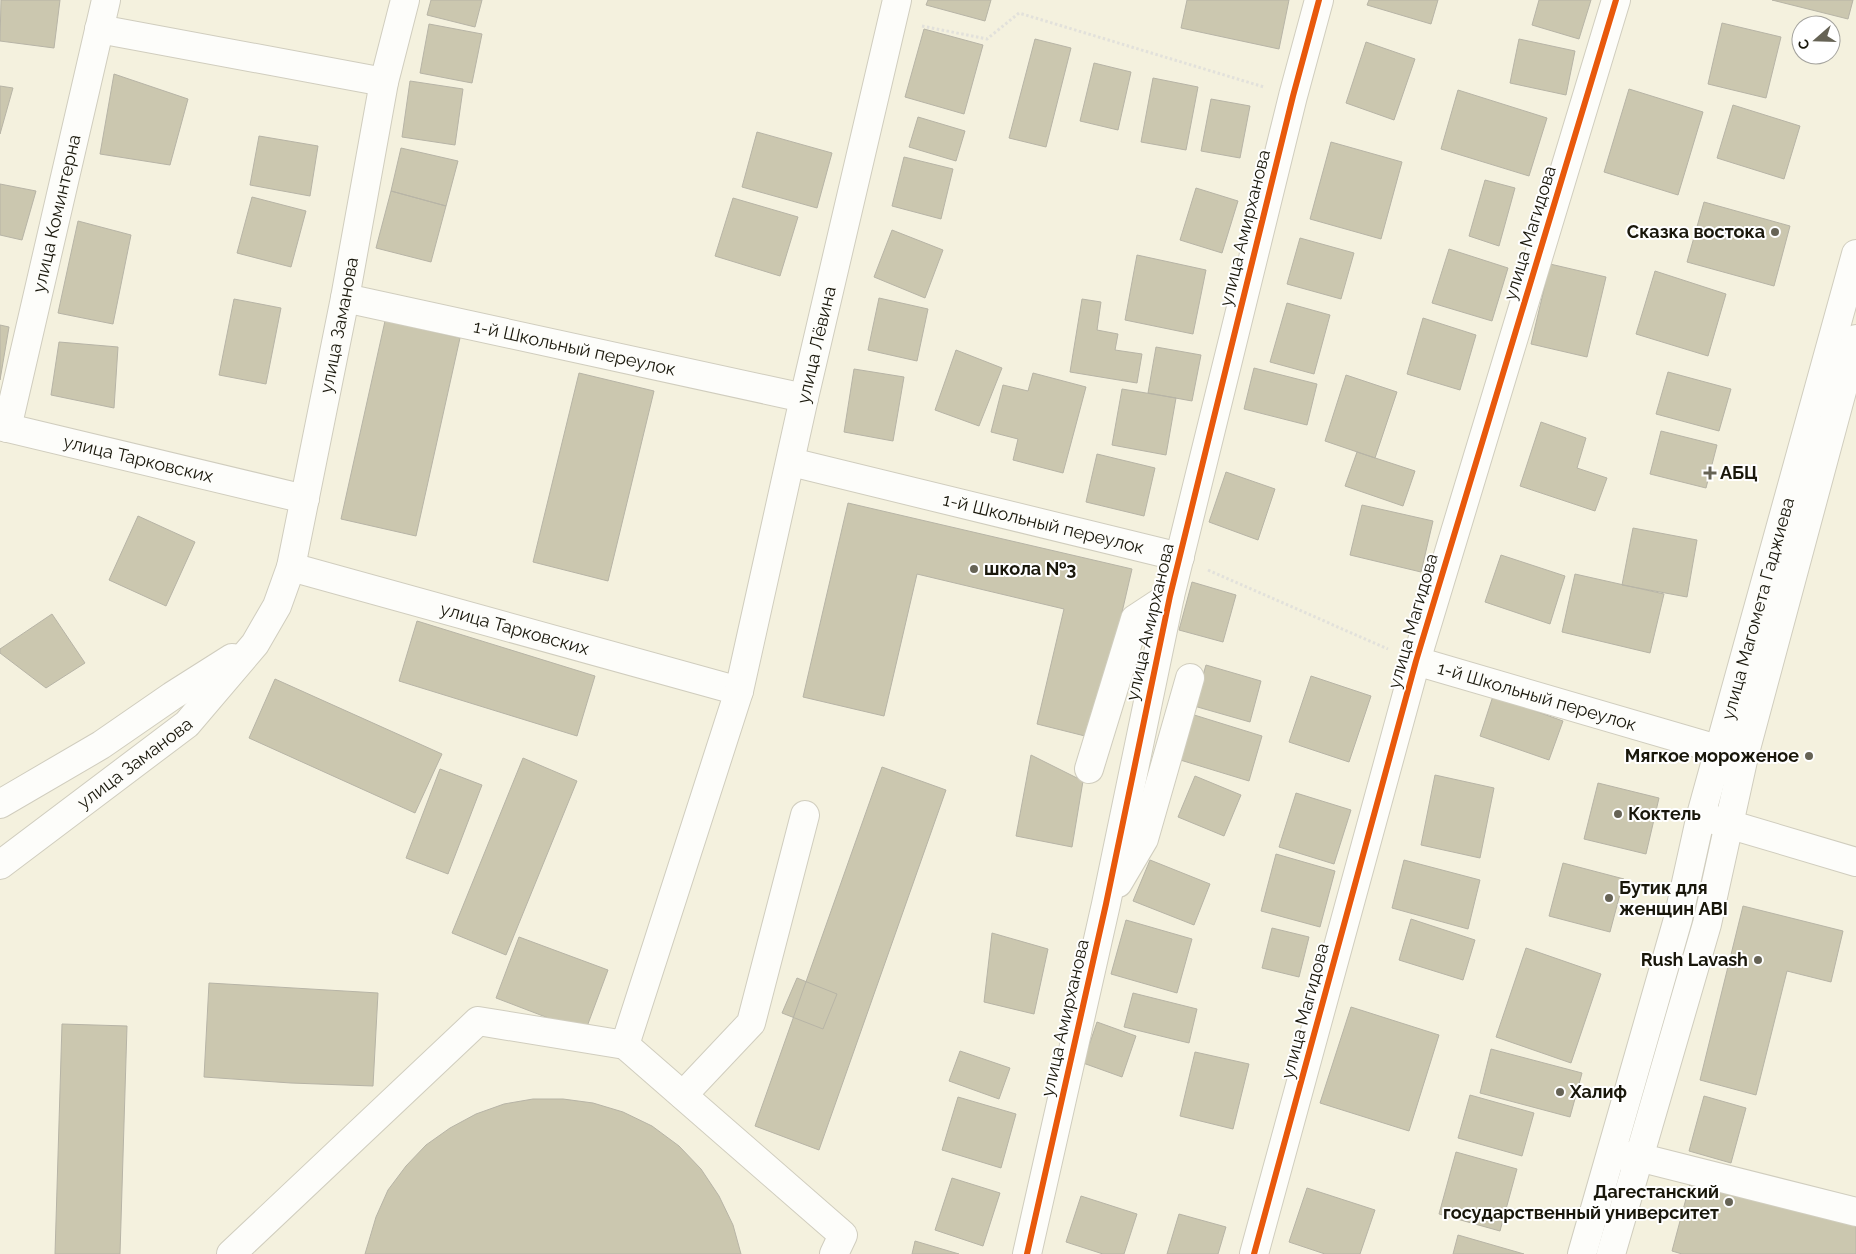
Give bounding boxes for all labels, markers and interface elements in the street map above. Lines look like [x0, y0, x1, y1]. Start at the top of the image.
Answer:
north arrow [1791, 15, 1841, 65]
text: С [1794, 37, 1813, 52]
street label: улица Коминтерна [28, 132, 85, 295]
street label: улица Амирханова [1215, 147, 1274, 309]
street label: улица Магидова [1499, 163, 1560, 303]
place label: Сказка востока [1627, 221, 1765, 242]
marker: Сказка востока [1769, 226, 1781, 238]
street label: улица Заманова [315, 255, 362, 395]
street label: улица Лёвина [792, 284, 840, 406]
street label: 1-й Школьный переулок [472, 315, 678, 380]
street label: улица Тарковских [61, 431, 215, 487]
place label: АБЦ [1720, 462, 1758, 483]
marker: АБЦ [1704, 467, 1716, 479]
street label: 1-й Школьный переулок [941, 488, 1147, 558]
street label: улица Магомета Гаджиева [1717, 495, 1798, 722]
street label: улица Амирханова [1121, 541, 1178, 703]
street label: улица Магидова [1383, 551, 1442, 691]
place label: школа №3 [984, 558, 1076, 579]
marker: школа №3 [968, 563, 980, 575]
street label: улица Тарковских [438, 598, 591, 659]
street label: 1-й Школьный переулок [1435, 657, 1639, 735]
street label: улица Заманова [73, 713, 196, 813]
place label: Мягкое мороженое [1625, 745, 1799, 766]
marker: Мягкое мороженое [1803, 750, 1815, 762]
place label: Коктель [1628, 803, 1701, 824]
marker: Коктель [1612, 808, 1624, 820]
place label: Бутик для женщин ABI [1619, 877, 1728, 919]
marker: Бутик для женщин ABI [1603, 892, 1615, 904]
street label: улица Амирханова [1036, 937, 1093, 1099]
street label: улица Магидова [1276, 941, 1333, 1081]
place label: Rush Lavash [1641, 949, 1748, 970]
marker: Rush Lavash [1752, 954, 1764, 966]
place label: Халиф [1569, 1081, 1627, 1102]
marker: Халиф [1554, 1086, 1566, 1098]
place label: Дагестанский государственный университет [1443, 1181, 1719, 1223]
marker: Дагестанский государственный университет [1723, 1196, 1735, 1208]

